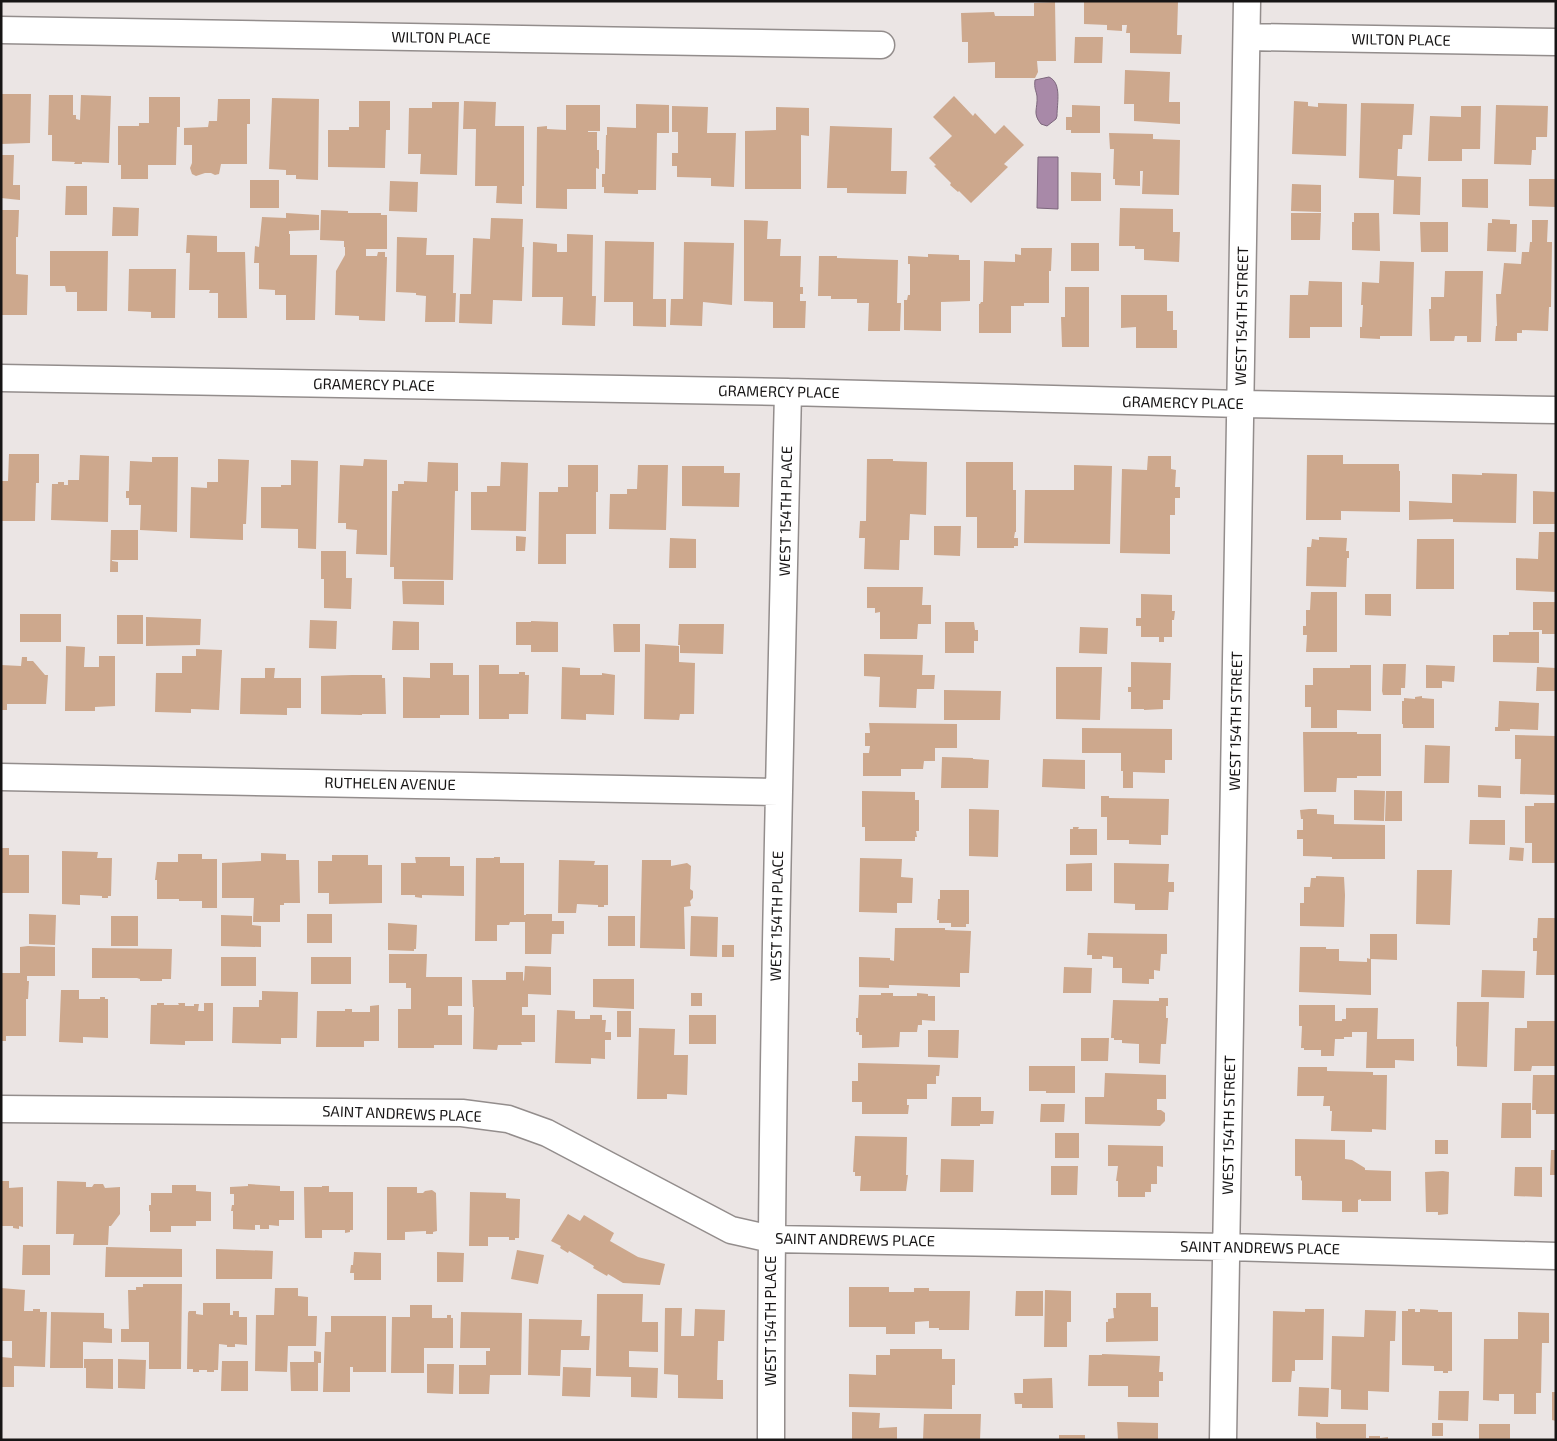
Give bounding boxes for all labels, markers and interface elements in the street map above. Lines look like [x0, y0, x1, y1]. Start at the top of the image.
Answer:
street label: WILTON PLACE [391, 27, 491, 47]
street label: WILTON PLACE [1351, 29, 1451, 49]
street label: WEST 154TH STREET [1231, 246, 1251, 386]
street label: GRAMERCY PLACE [313, 374, 435, 394]
street label: GRAMERCY PLACE [718, 381, 840, 401]
street label: GRAMERCY PLACE [1122, 392, 1244, 412]
street label: WEST 154TH PLACE [775, 445, 795, 576]
street label: WEST 154TH STREET [1225, 651, 1245, 791]
street label: RUTHELEN AVENUE [324, 773, 456, 793]
street label: WEST 154TH PLACE [766, 850, 786, 981]
street label: WEST 154TH STREET [1218, 1055, 1238, 1195]
street label: SAINT ANDREWS PLACE [322, 1101, 482, 1125]
street label: SAINT ANDREWS PLACE [775, 1229, 935, 1249]
street label: SAINT ANDREWS PLACE [1180, 1237, 1340, 1257]
street label: WEST 154TH PLACE [761, 1256, 779, 1386]

